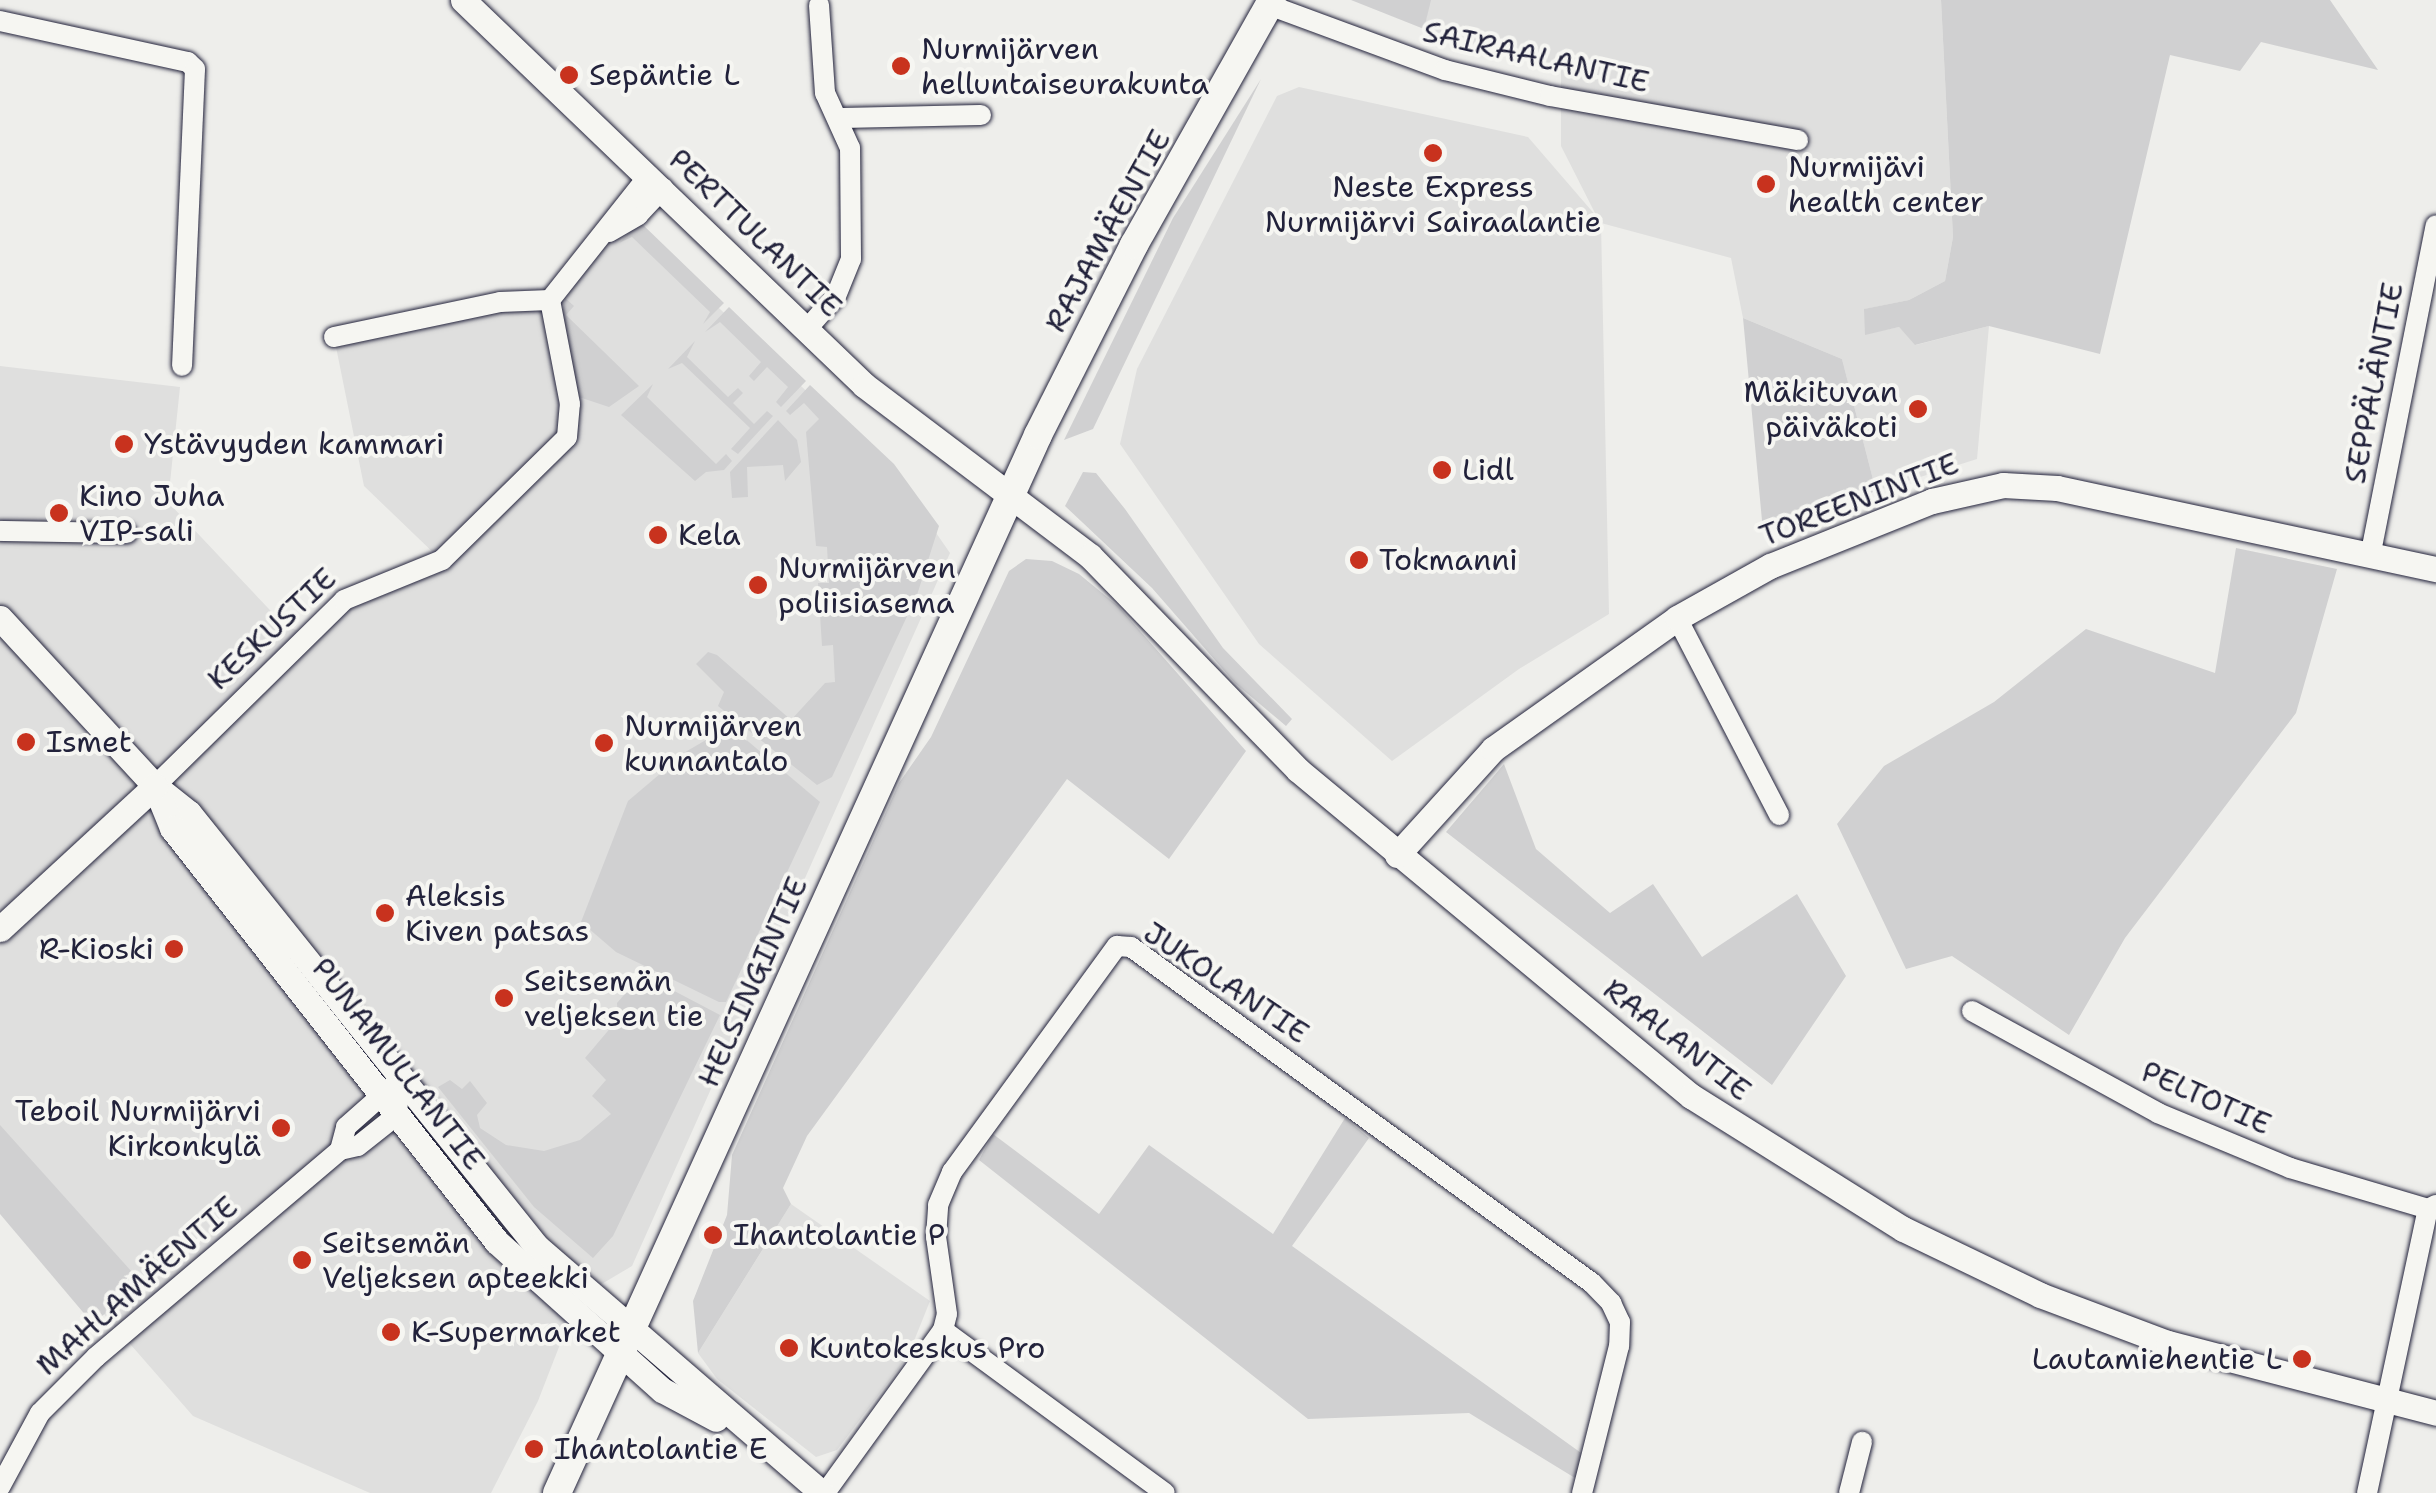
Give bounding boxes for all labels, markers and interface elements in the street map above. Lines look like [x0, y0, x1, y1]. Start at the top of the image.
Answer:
street label: SAIRAALANTIE [1420, 14, 1652, 100]
place label: Nurmijärven helluntaiseurakunta [921, 31, 1209, 102]
marker: Nurmijärven helluntaiseurakunta [890, 55, 912, 77]
place label: Sepäntie L [589, 57, 740, 93]
marker: Sepäntie L [558, 64, 580, 86]
street label: RAJAMÄENTIE [1038, 124, 1178, 338]
street label: PERTTULANTIE [661, 141, 849, 325]
marker: Neste Express Nurmijärvi Sairaalantie [1422, 142, 1444, 164]
place label: Nurmijävi health center [1788, 149, 1984, 220]
place label: Neste Express Nurmijärvi Sairaalantie [1264, 169, 1602, 240]
marker: Nurmijävi health center [1753, 171, 1779, 197]
street label: SEPPÄLÄNTIE [2337, 280, 2411, 486]
place label: Mäkituvan päiväkoti [1744, 374, 1898, 444]
marker: Mäkituvan päiväkoti [1907, 398, 1929, 420]
place label: Ystävyyden kammari [144, 426, 445, 462]
marker: Ystävyyden kammari [113, 433, 135, 455]
street label: TOREENINTIE [1755, 446, 1963, 554]
place label: Lidl [1462, 452, 1514, 488]
marker: Lidl [1431, 459, 1453, 481]
place label: Kino Juha VIP-sali [79, 478, 225, 548]
marker: Kino Juha VIP-sali [48, 502, 70, 524]
place label: Kela [678, 517, 741, 553]
marker: Kela [647, 524, 669, 546]
place label: Tokmanni [1379, 542, 1518, 578]
marker: Tokmanni [1348, 549, 1370, 571]
place label: Nurmijärven poliisiasema [778, 550, 956, 620]
street label: KESKUSTIE [200, 561, 344, 697]
marker: Nurmijärven poliisiasema [747, 574, 769, 596]
place label: Nurmijärven kunnantalo [624, 708, 802, 778]
place label: Ismet [46, 724, 132, 760]
marker: Ismet [15, 731, 37, 753]
marker: Nurmijärven kunnantalo [593, 732, 615, 754]
street label: HELSINGINTIE [691, 871, 815, 1093]
place label: Aleksis Kiven patsas [405, 878, 589, 948]
marker: Aleksis Kiven patsas [374, 902, 396, 924]
street label: JUKOLANTIE [1137, 915, 1315, 1051]
place label: R-Kioski [39, 931, 154, 967]
marker: R-Kioski [163, 938, 185, 960]
street label: PUNAMULLANTIE [304, 951, 492, 1177]
place label: Seitsemän veljeksen tie [524, 963, 704, 1034]
street label: RAALANTIE [1596, 971, 1758, 1109]
marker: Seitsemän veljeksen tie [493, 987, 515, 1009]
street label: PELTOTIE [2136, 1054, 2276, 1142]
place label: Teboil Nurmijärvi Kirkonkylä [15, 1093, 261, 1164]
marker: Teboil Nurmijärvi Kirkonkylä [270, 1117, 292, 1139]
street label: MAHLAMÄENTIE [29, 1189, 245, 1383]
place label: Ihantolantie P [733, 1217, 945, 1253]
marker: Ihantolantie P [702, 1224, 724, 1246]
place label: Seitsemän Veljeksen apteekki [322, 1225, 589, 1296]
marker: Seitsemän Veljeksen apteekki [291, 1249, 313, 1271]
place label: K-Supermarket [411, 1314, 621, 1350]
marker: K-Supermarket [380, 1321, 402, 1343]
place label: Kuntokeskus Pro [809, 1330, 1045, 1366]
marker: Kuntokeskus Pro [778, 1337, 800, 1359]
place label: Lautamiehentie L [2032, 1341, 2282, 1377]
marker: Lautamiehentie L [2291, 1348, 2313, 1370]
place label: Ihantolantie E [554, 1431, 768, 1467]
marker: Ihantolantie E [523, 1438, 545, 1460]

